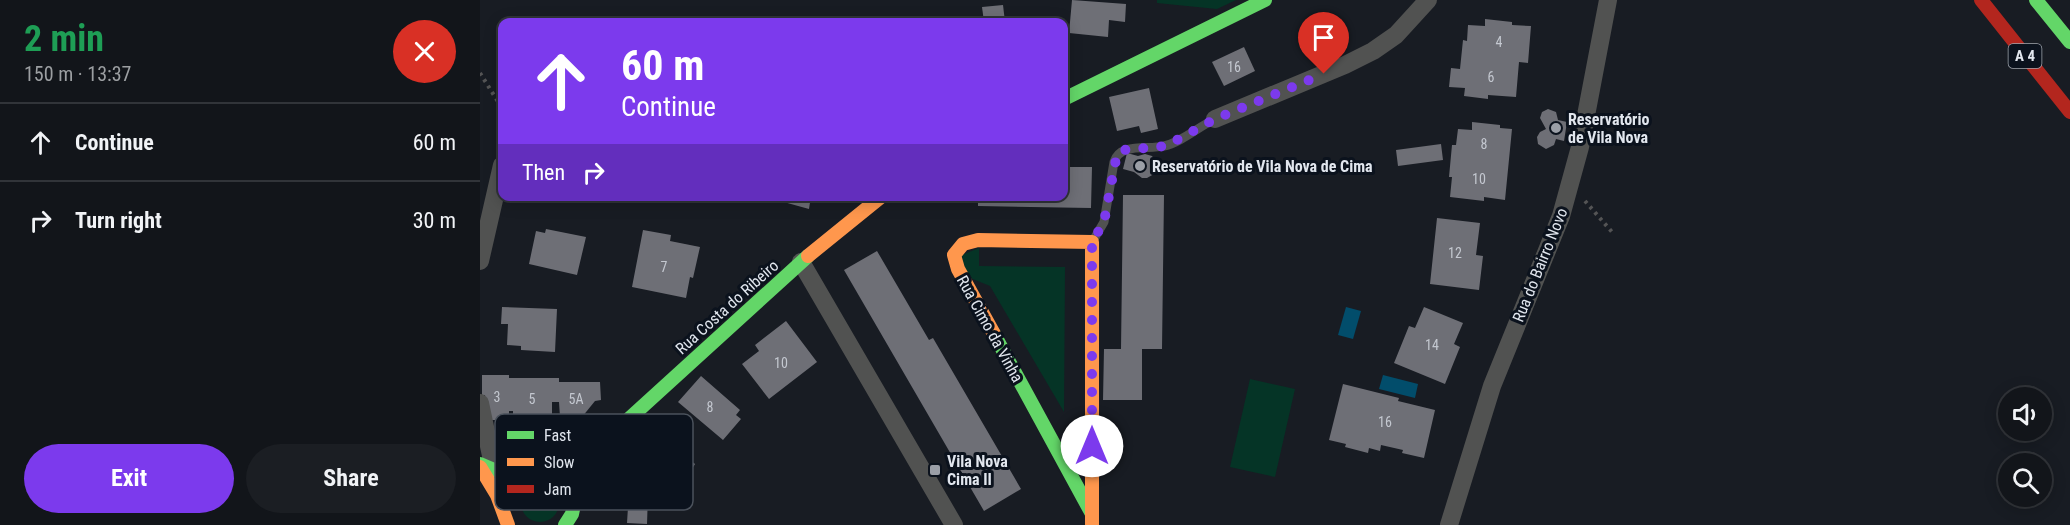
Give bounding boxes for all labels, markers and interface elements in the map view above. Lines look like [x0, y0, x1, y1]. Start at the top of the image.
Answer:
pin [1298, 12, 1349, 74]
text: 2 min [24, 18, 104, 60]
button: close [393, 20, 456, 83]
icon: arrive [1307, 21, 1340, 54]
house number: 4 [1496, 34, 1503, 50]
text: 60 m [621, 41, 704, 90]
icon: ahead [522, 42, 600, 120]
road number: A 4 [2008, 44, 2042, 68]
house number: 16 [1227, 59, 1241, 75]
text: 150 m · 13:37 [24, 62, 131, 86]
house number: 6 [1488, 69, 1495, 85]
text: Continue [621, 91, 716, 123]
place label: Reservatório de Vila Nova [1568, 110, 1649, 147]
marker: Reservatório de Vila Nova [1549, 121, 1563, 135]
icon: ahead [24, 126, 57, 159]
text: Continue [75, 130, 154, 155]
text: 60 m [413, 130, 456, 155]
house number: 8 [1481, 136, 1488, 152]
icon: right [577, 156, 610, 189]
place label: Reservatório de Vila Nova de Cima [1152, 157, 1373, 176]
marker: Reservatório de Vila Nova de Cima [1133, 159, 1147, 173]
text: Then [522, 160, 565, 185]
house number: 10 [1472, 171, 1486, 187]
icon: right [24, 204, 57, 237]
street label: Rua do Bairro Novo [1508, 205, 1572, 325]
text: Turn right [75, 208, 162, 233]
text: 30 m [413, 208, 456, 233]
house number: 12 [1448, 245, 1462, 261]
street label: Rua Costa do Ribeiro [672, 256, 782, 358]
house number: 7 [661, 259, 668, 275]
street label: Rua Cimo da Vinha [953, 272, 1027, 386]
house number: 14 [1425, 337, 1439, 353]
house number: 10 [774, 355, 788, 371]
map controls [1998, 387, 2052, 507]
button: sound [1998, 387, 2052, 441]
house number: 3 [494, 389, 500, 405]
house number: 5 [529, 391, 536, 407]
house number: 5A [569, 391, 583, 407]
house number: 8 [707, 399, 714, 415]
legend [495, 414, 693, 510]
position arrow [1060, 414, 1124, 478]
house number: 16 [1378, 414, 1392, 430]
text: Fast [544, 426, 571, 445]
button: Exit [24, 444, 234, 513]
button: Share [246, 444, 456, 513]
place label: Vila Nova Cima II [947, 452, 1008, 489]
text: Slow [544, 453, 574, 472]
button: search [1998, 453, 2052, 507]
marker: Vila Nova Cima II [928, 463, 942, 477]
text: Jam [544, 480, 571, 499]

